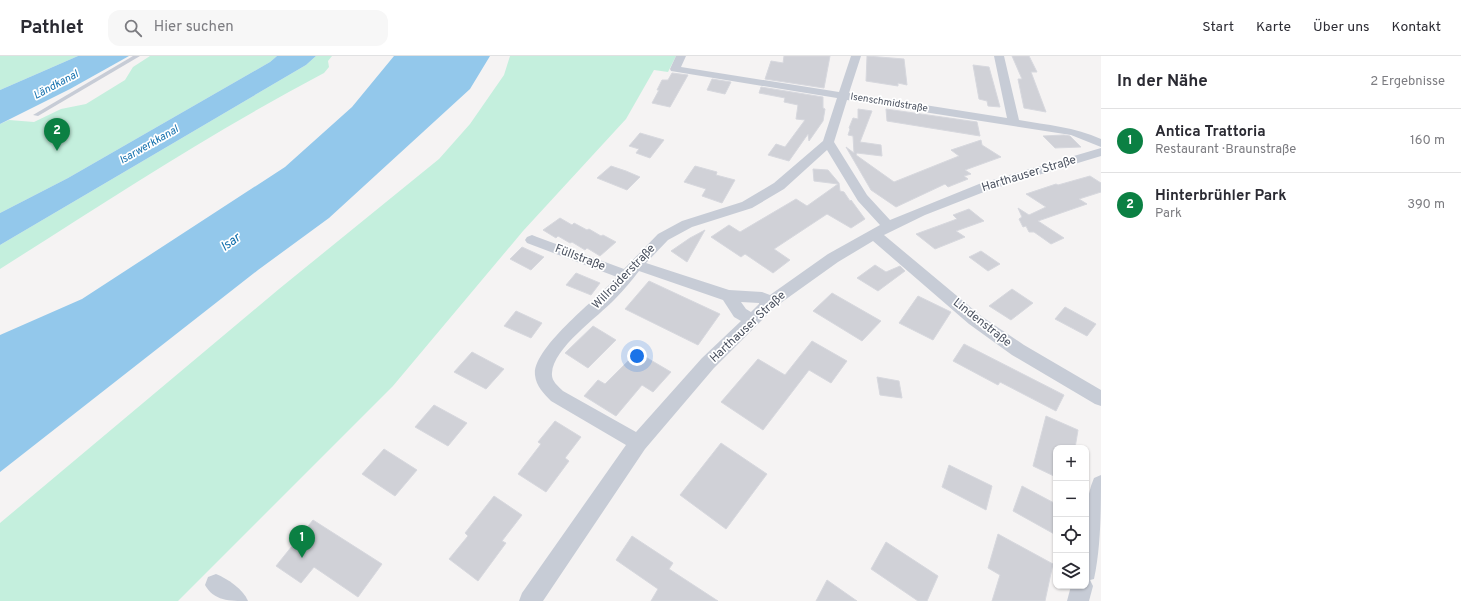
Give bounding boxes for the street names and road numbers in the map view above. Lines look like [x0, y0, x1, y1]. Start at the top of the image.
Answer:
street label: Isenschmidstraße [849, 90, 929, 116]
street label: Harthauser Straße [980, 152, 1078, 196]
street label: Füllstraße [552, 241, 608, 275]
street label: Willroiderstraße [589, 241, 659, 313]
street label: Harthauser Straße [707, 288, 789, 366]
street label: Lindenstraße [949, 295, 1015, 351]

